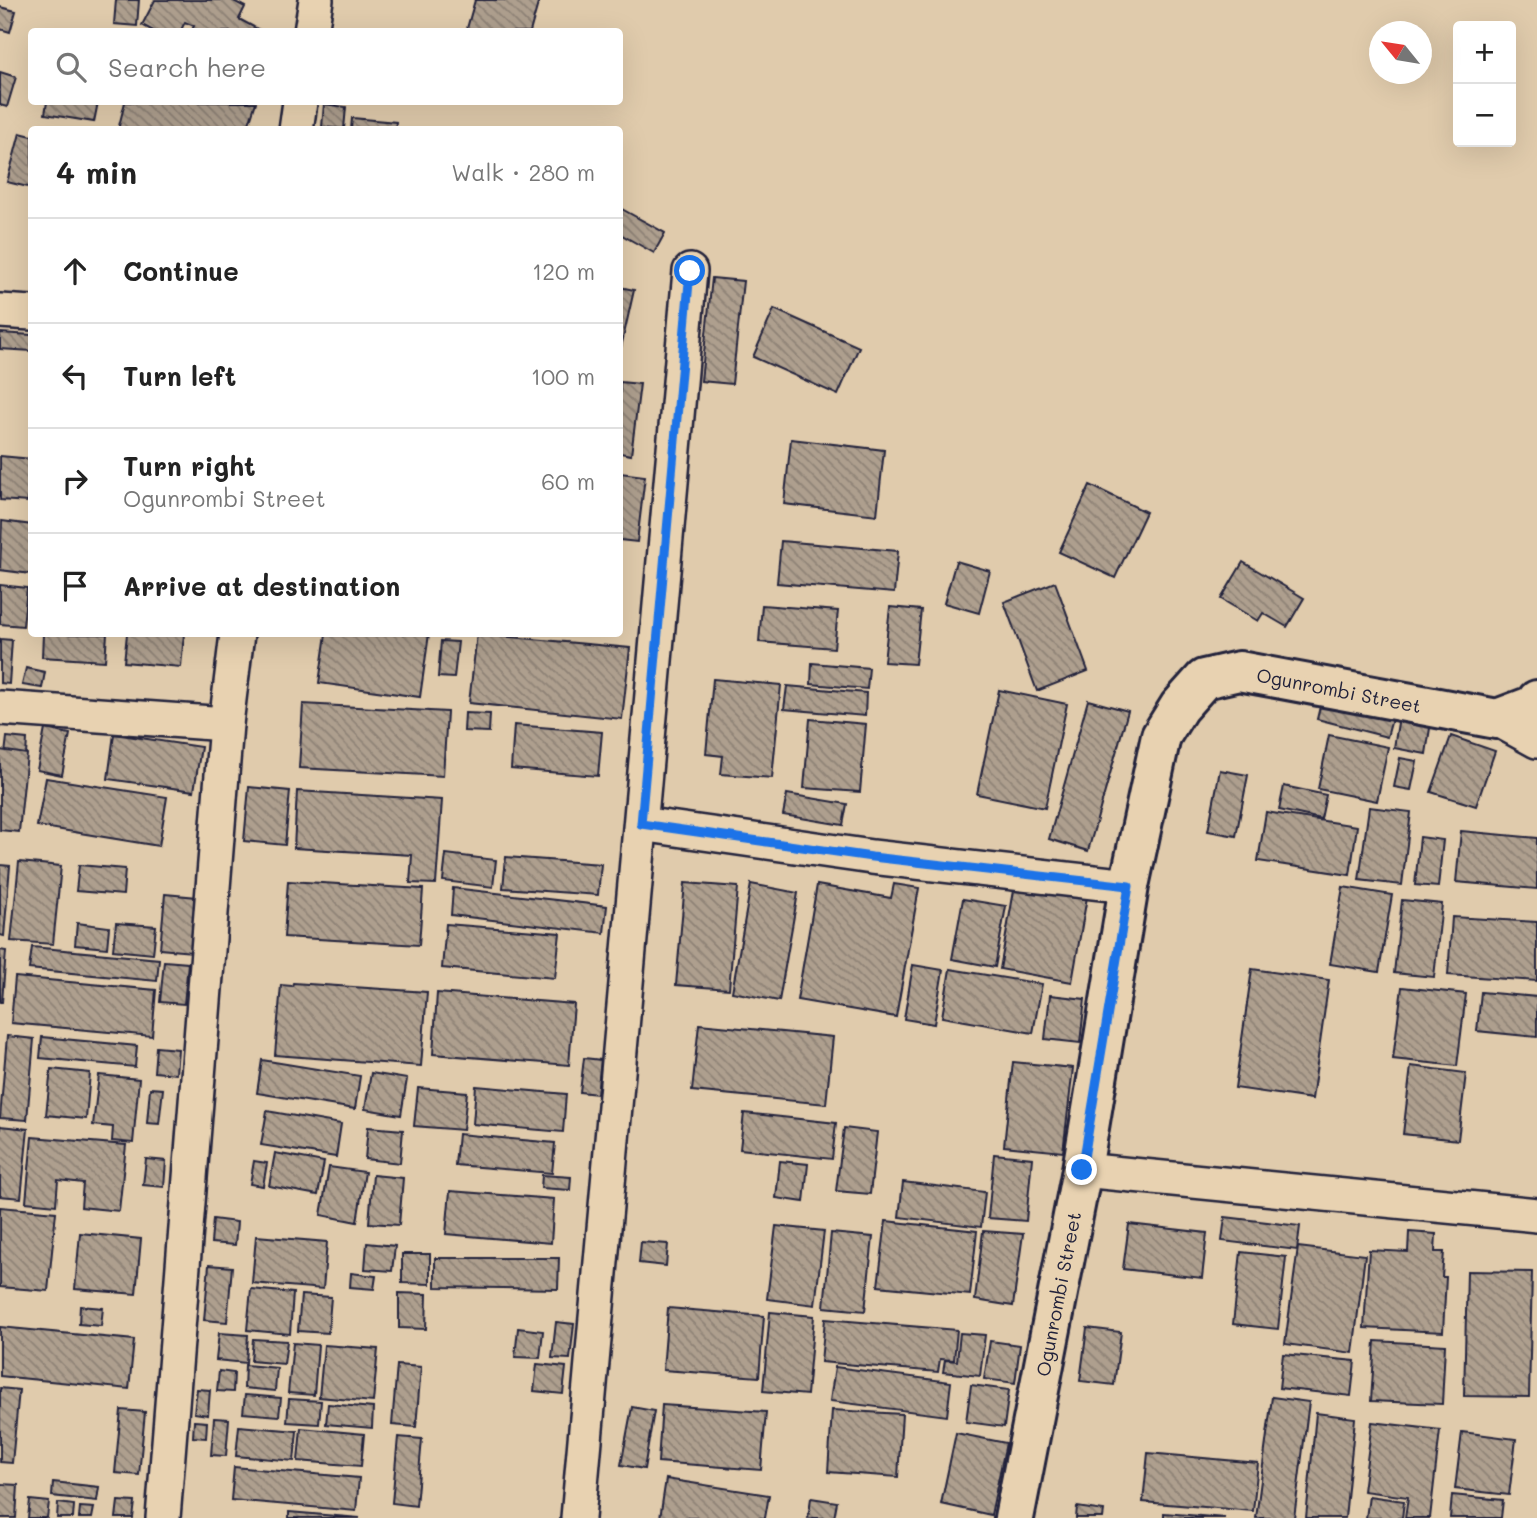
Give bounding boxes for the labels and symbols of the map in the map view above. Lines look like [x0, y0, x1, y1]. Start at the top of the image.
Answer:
north arrow [1369, 21, 1432, 84]
route start [674, 255, 705, 286]
street label: Ogunrombi Street [1254, 662, 1424, 718]
route end [1066, 1154, 1097, 1185]
street label: Ogunrombi Street [1030, 1209, 1086, 1379]

